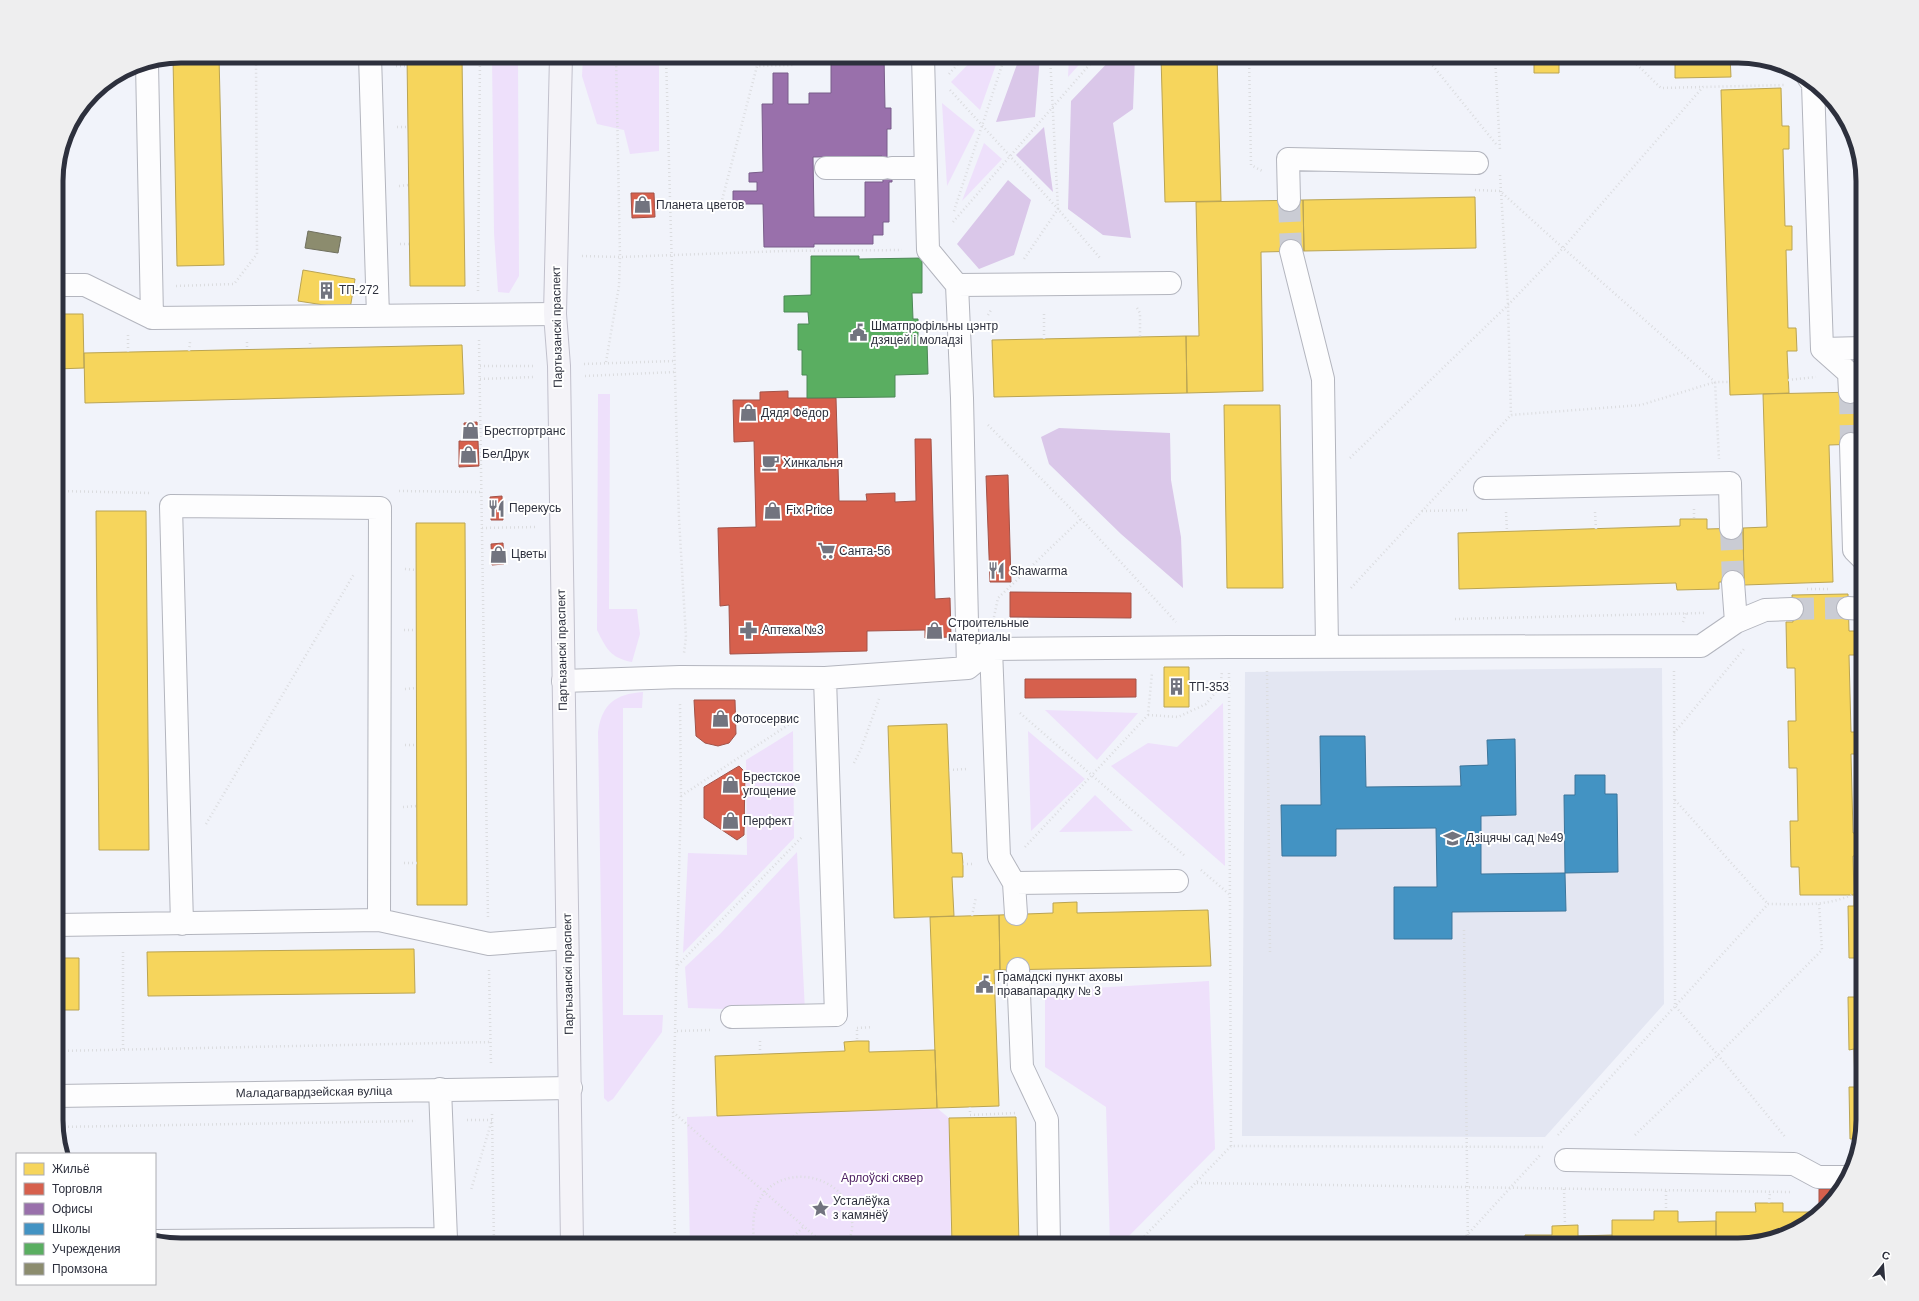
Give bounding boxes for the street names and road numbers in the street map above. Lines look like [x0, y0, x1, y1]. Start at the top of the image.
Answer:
street label: Партызанскі праспект [549, 265, 565, 388]
street label: Партызанскі праспект [554, 588, 570, 711]
street label: Партызанскі праспект [560, 912, 576, 1035]
street label: Маладагвардзейская вуліца [236, 1084, 393, 1100]

